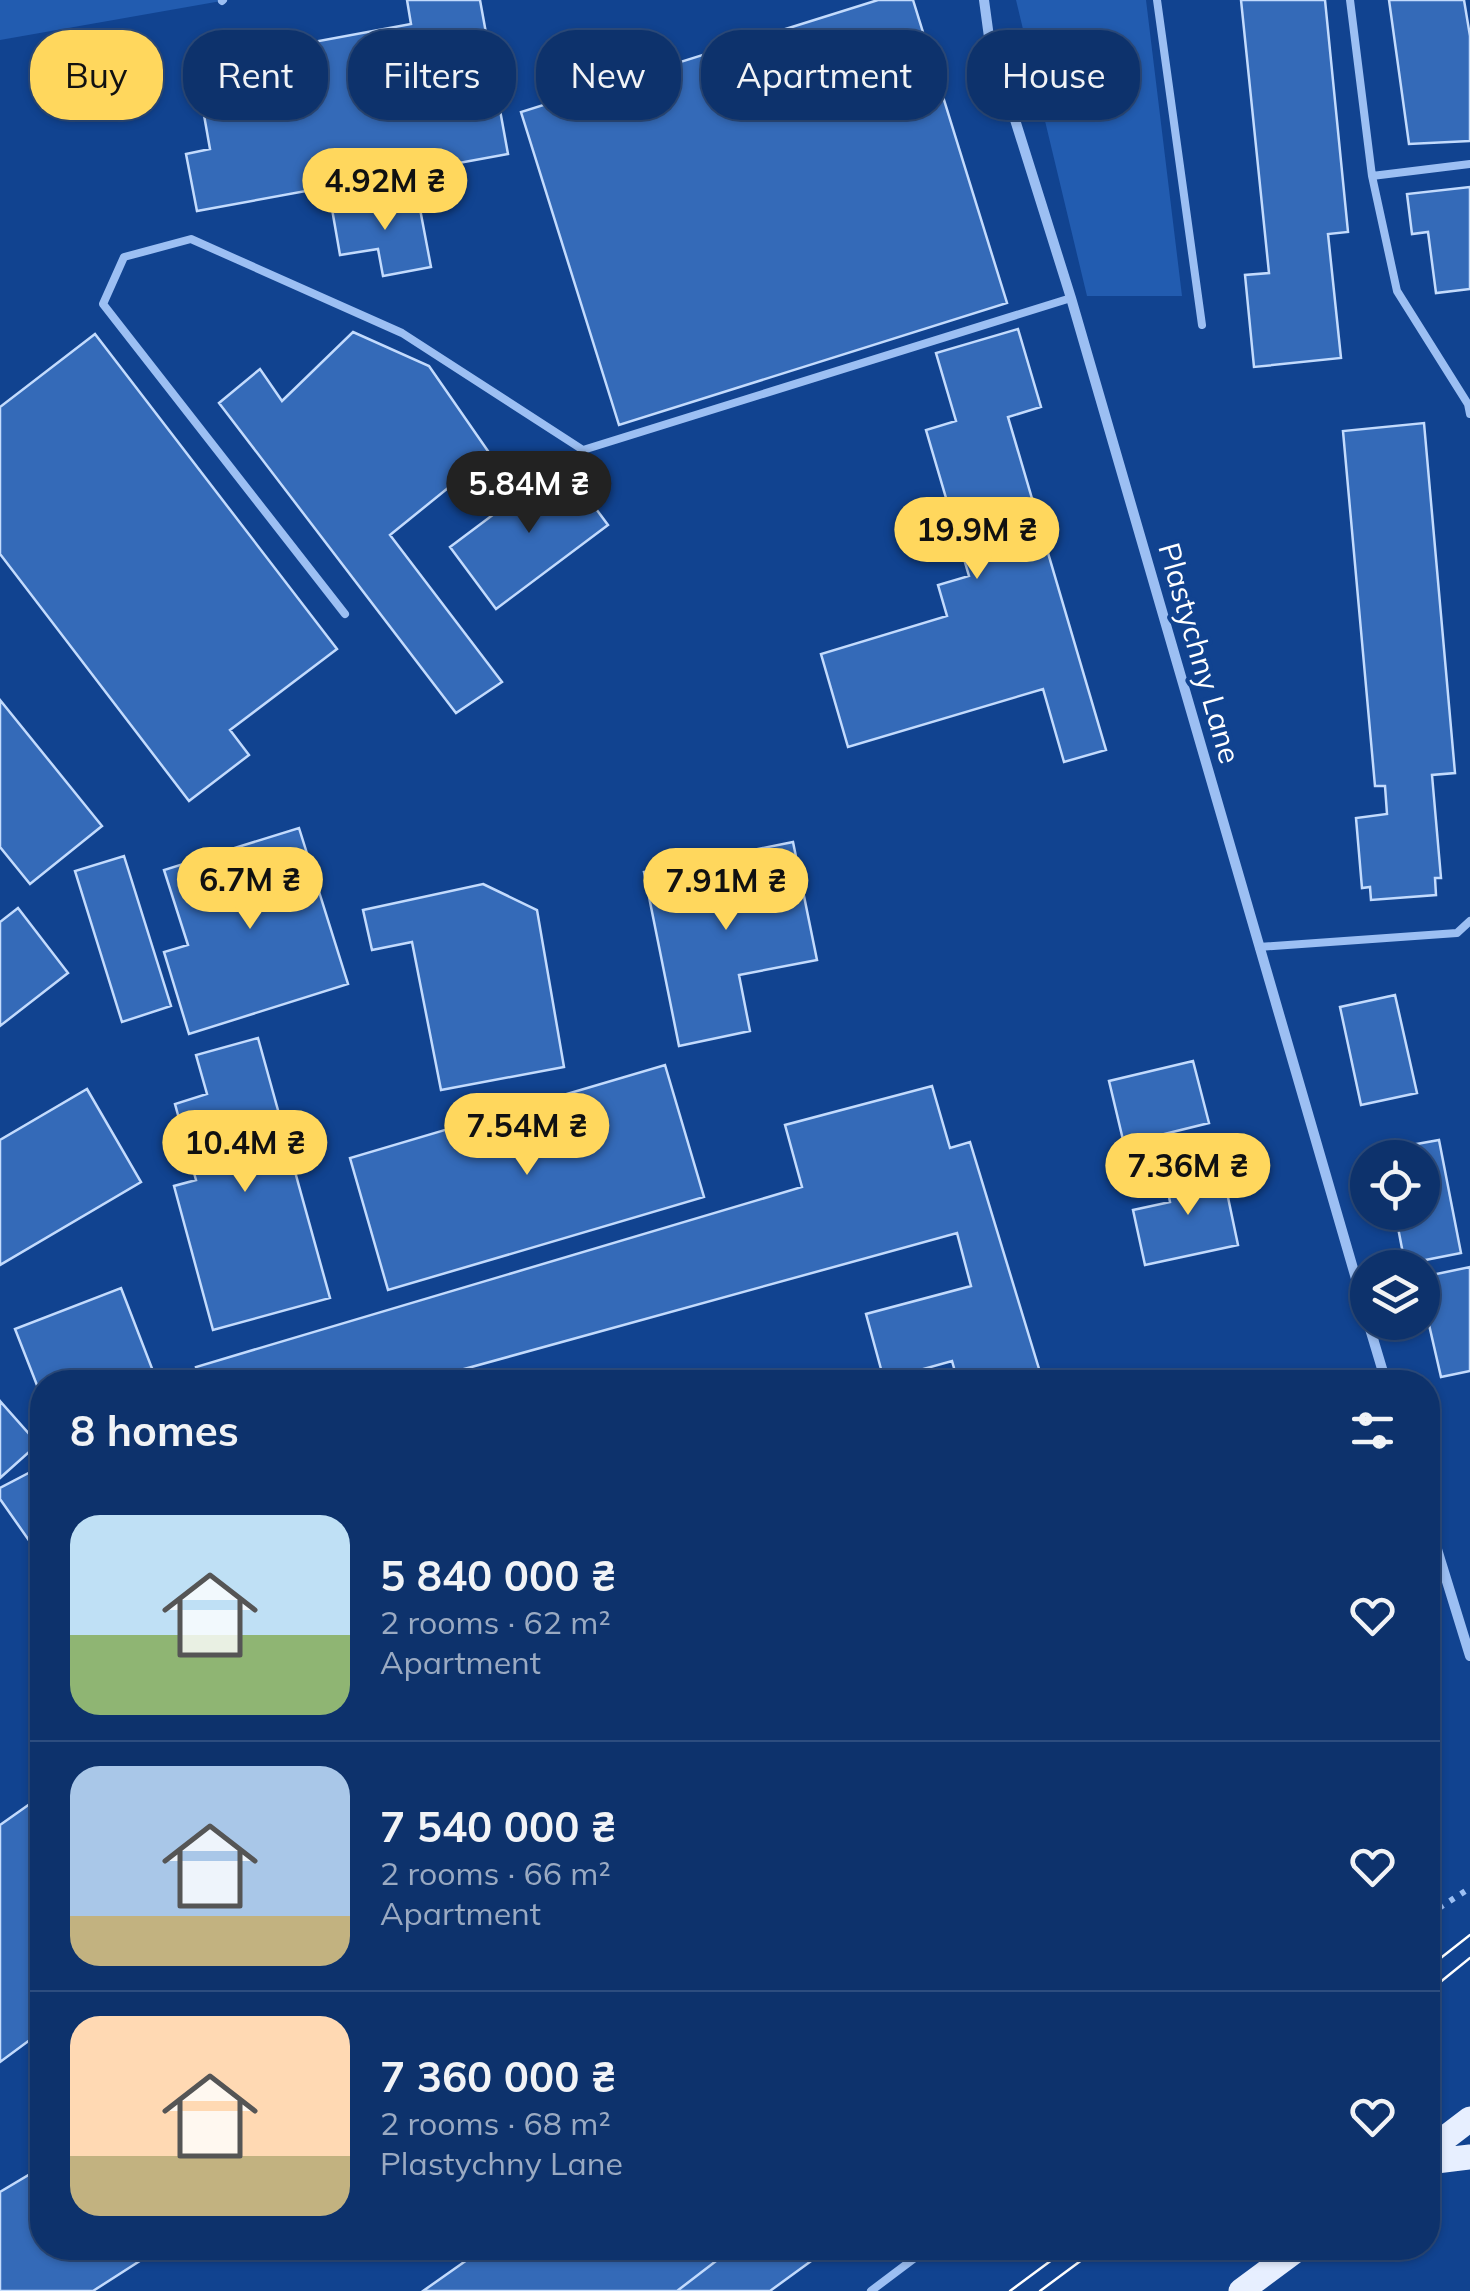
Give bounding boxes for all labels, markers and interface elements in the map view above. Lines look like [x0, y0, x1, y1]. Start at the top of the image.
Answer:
chip: Buy [30, 30, 163, 120]
chip: Rent [183, 30, 328, 120]
chip: Filters [348, 30, 516, 120]
chip: New [536, 30, 681, 120]
chip: Apartment [701, 30, 947, 120]
chip: House [967, 30, 1140, 120]
pin: 4.92M ₴ [293, 148, 477, 233]
text: 4.92M ₴ [324, 160, 446, 200]
pin: 5.84M ₴ [437, 451, 621, 536]
text: 5.84M ₴ [468, 463, 590, 503]
pin: 19.9M ₴ [885, 497, 1069, 582]
text: 19.9M ₴ [916, 509, 1038, 549]
street label: Plastychny Lane [1150, 538, 1250, 768]
pin: 6.7M ₴ [169, 847, 331, 932]
pin: 7.91M ₴ [634, 848, 818, 933]
text: 6.7M ₴ [199, 859, 301, 899]
text: 7.91M ₴ [665, 860, 787, 900]
pin: 7.54M ₴ [435, 1093, 619, 1178]
text: 7.54M ₴ [466, 1105, 588, 1145]
pin: 10.4M ₴ [153, 1110, 337, 1195]
text: 10.4M ₴ [184, 1122, 306, 1162]
pin: 7.36M ₴ [1096, 1133, 1280, 1218]
map controls [1350, 1140, 1440, 1340]
button: locate [1350, 1140, 1440, 1230]
text: 7.36M ₴ [1127, 1145, 1249, 1185]
button: layers [1350, 1250, 1440, 1340]
icon: filters [1345, 1403, 1400, 1458]
text: 8 homes [70, 1404, 239, 1457]
text: 5 840 000 ₴ [380, 1549, 616, 1602]
icon: home [150, 1555, 270, 1675]
icon: heart [1345, 1588, 1400, 1643]
text: 2 rooms · 62 m² [380, 1602, 611, 1642]
text: Apartment [380, 1642, 541, 1682]
text: 7 540 000 ₴ [380, 1800, 616, 1853]
icon: home [150, 1806, 270, 1926]
icon: heart [1345, 1839, 1400, 1894]
text: 2 rooms · 66 m² [380, 1853, 611, 1893]
text: Apartment [380, 1893, 541, 1933]
text: 7 360 000 ₴ [380, 2050, 616, 2103]
icon: home [150, 2056, 270, 2176]
icon: heart [1345, 2089, 1400, 2144]
text: 2 rooms · 68 m² [380, 2103, 611, 2143]
text: Plastychny Lane [380, 2143, 623, 2183]

